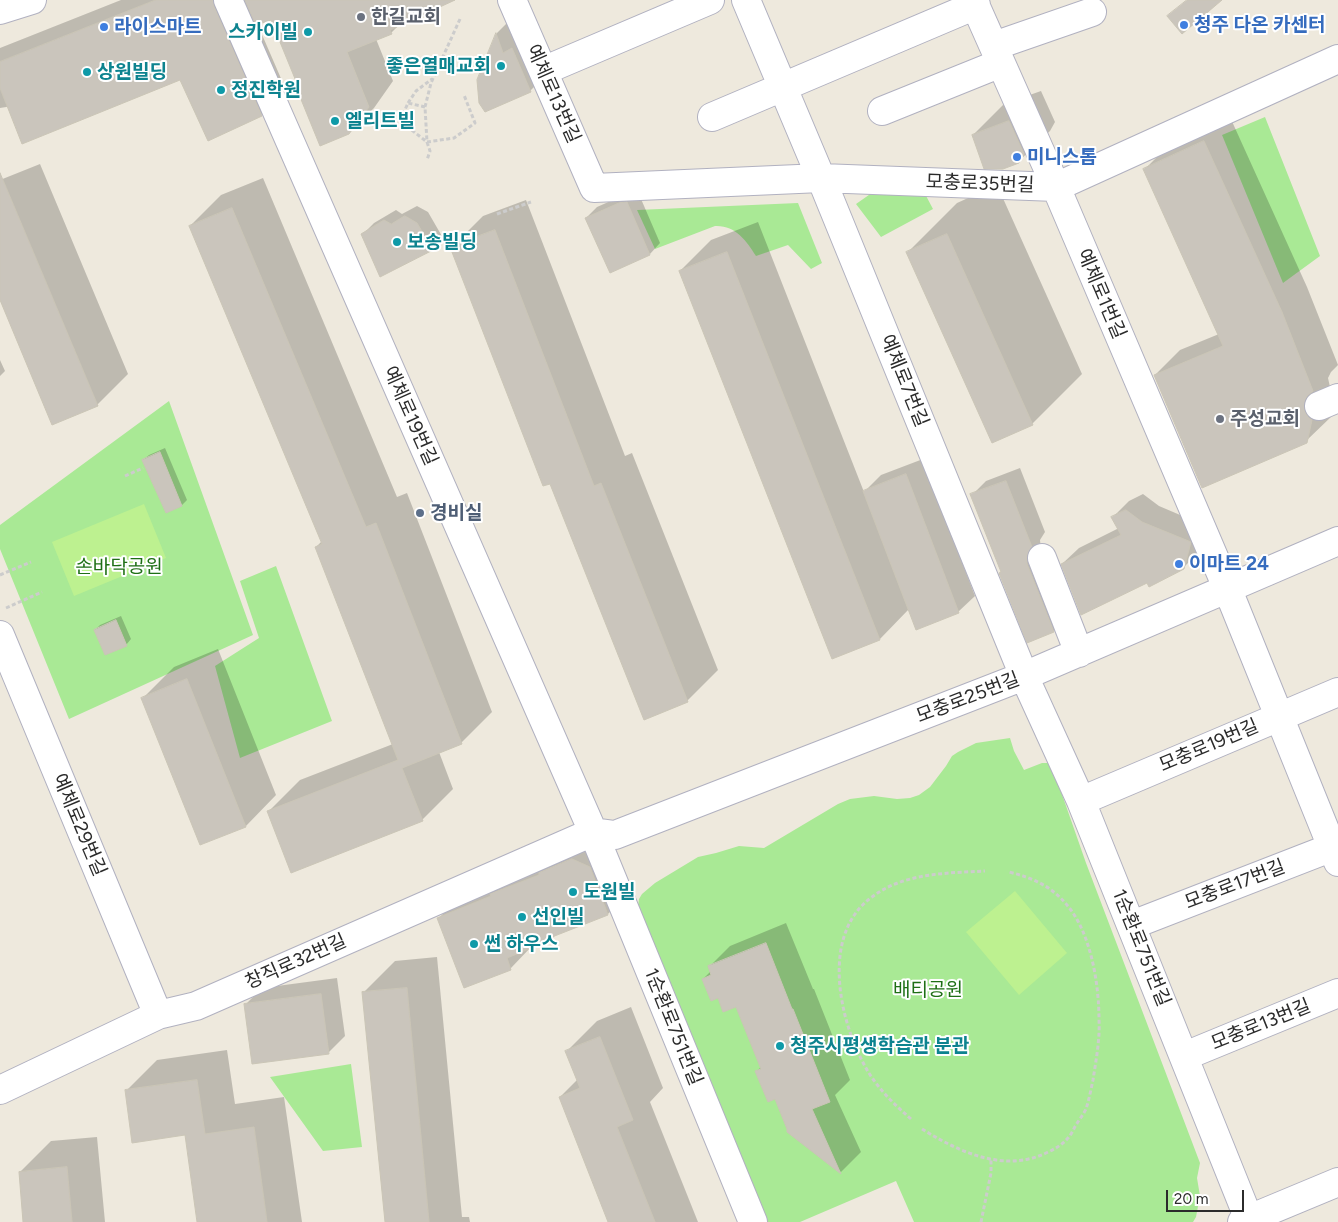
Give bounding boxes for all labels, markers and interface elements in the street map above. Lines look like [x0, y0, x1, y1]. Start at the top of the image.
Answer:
place label: 한길교회 [371, 6, 441, 28]
marker: 한길교회 [355, 11, 367, 23]
place label: 청주 다온 카센터 [1194, 14, 1325, 36]
place label: 라이스마트 [114, 16, 201, 38]
marker: 청주 다온 카센터 [1178, 19, 1190, 31]
marker: 라이스마트 [98, 21, 110, 33]
place label: 스카이빌 [228, 21, 298, 43]
marker: 스카이빌 [302, 26, 314, 38]
street label: 예체로13번길 [521, 41, 585, 147]
place label: 좋은열매교회 [386, 55, 491, 77]
marker: 좋은열매교회 [495, 60, 507, 72]
place label: 상원빌딩 [97, 61, 167, 83]
marker: 상원빌딩 [81, 66, 93, 78]
place label: 정진학원 [231, 79, 301, 101]
marker: 정진학원 [215, 84, 227, 96]
place label: 엘리트빌 [345, 110, 415, 132]
marker: 엘리트빌 [329, 115, 341, 127]
place label: 미니스톱 [1027, 146, 1097, 168]
marker: 미니스톱 [1011, 151, 1023, 163]
street label: 모충로35번길 [925, 171, 1035, 197]
place label: 보송빌딩 [407, 231, 477, 253]
marker: 보송빌딩 [391, 236, 403, 248]
street label: 예체로1번길 [1072, 246, 1130, 342]
street label: 예체로7번길 [875, 331, 933, 431]
street label: 예체로19번길 [378, 363, 442, 469]
place label: 주성교회 [1230, 408, 1300, 430]
marker: 주성교회 [1214, 413, 1226, 425]
place label: 경비실 [430, 502, 482, 524]
marker: 경비실 [414, 507, 426, 519]
place label: 이마트 24 [1189, 553, 1269, 575]
park label: 손바닥공원 [75, 556, 163, 578]
marker: 이마트 24 [1173, 558, 1185, 570]
street label: 모충로25번길 [913, 668, 1023, 728]
street label: 모충로19번길 [1156, 715, 1262, 777]
street label: 예체로29번길 [47, 770, 111, 880]
street label: 모충로17번길 [1182, 855, 1288, 915]
place label: 도원빌 [583, 881, 635, 903]
marker: 도원빌 [567, 886, 579, 898]
street label: 1순환로751번길 [1107, 886, 1175, 1010]
place label: 선인빌 [532, 906, 584, 928]
marker: 선인빌 [516, 911, 528, 923]
street label: 창직로32번길 [242, 930, 350, 994]
place label: 썬 하우스 [484, 933, 558, 955]
marker: 썬 하우스 [468, 938, 480, 950]
street label: 1순환로751번길 [639, 965, 707, 1089]
park label: 배티공원 [893, 979, 963, 1001]
street label: 모충로13번길 [1208, 995, 1314, 1055]
place label: 청주시평생학습관 분관 [790, 1035, 969, 1057]
marker: 청주시평생학습관 분관 [774, 1040, 786, 1052]
scale bar [1168, 1180, 1246, 1212]
text: 20 m [1174, 1190, 1208, 1208]

